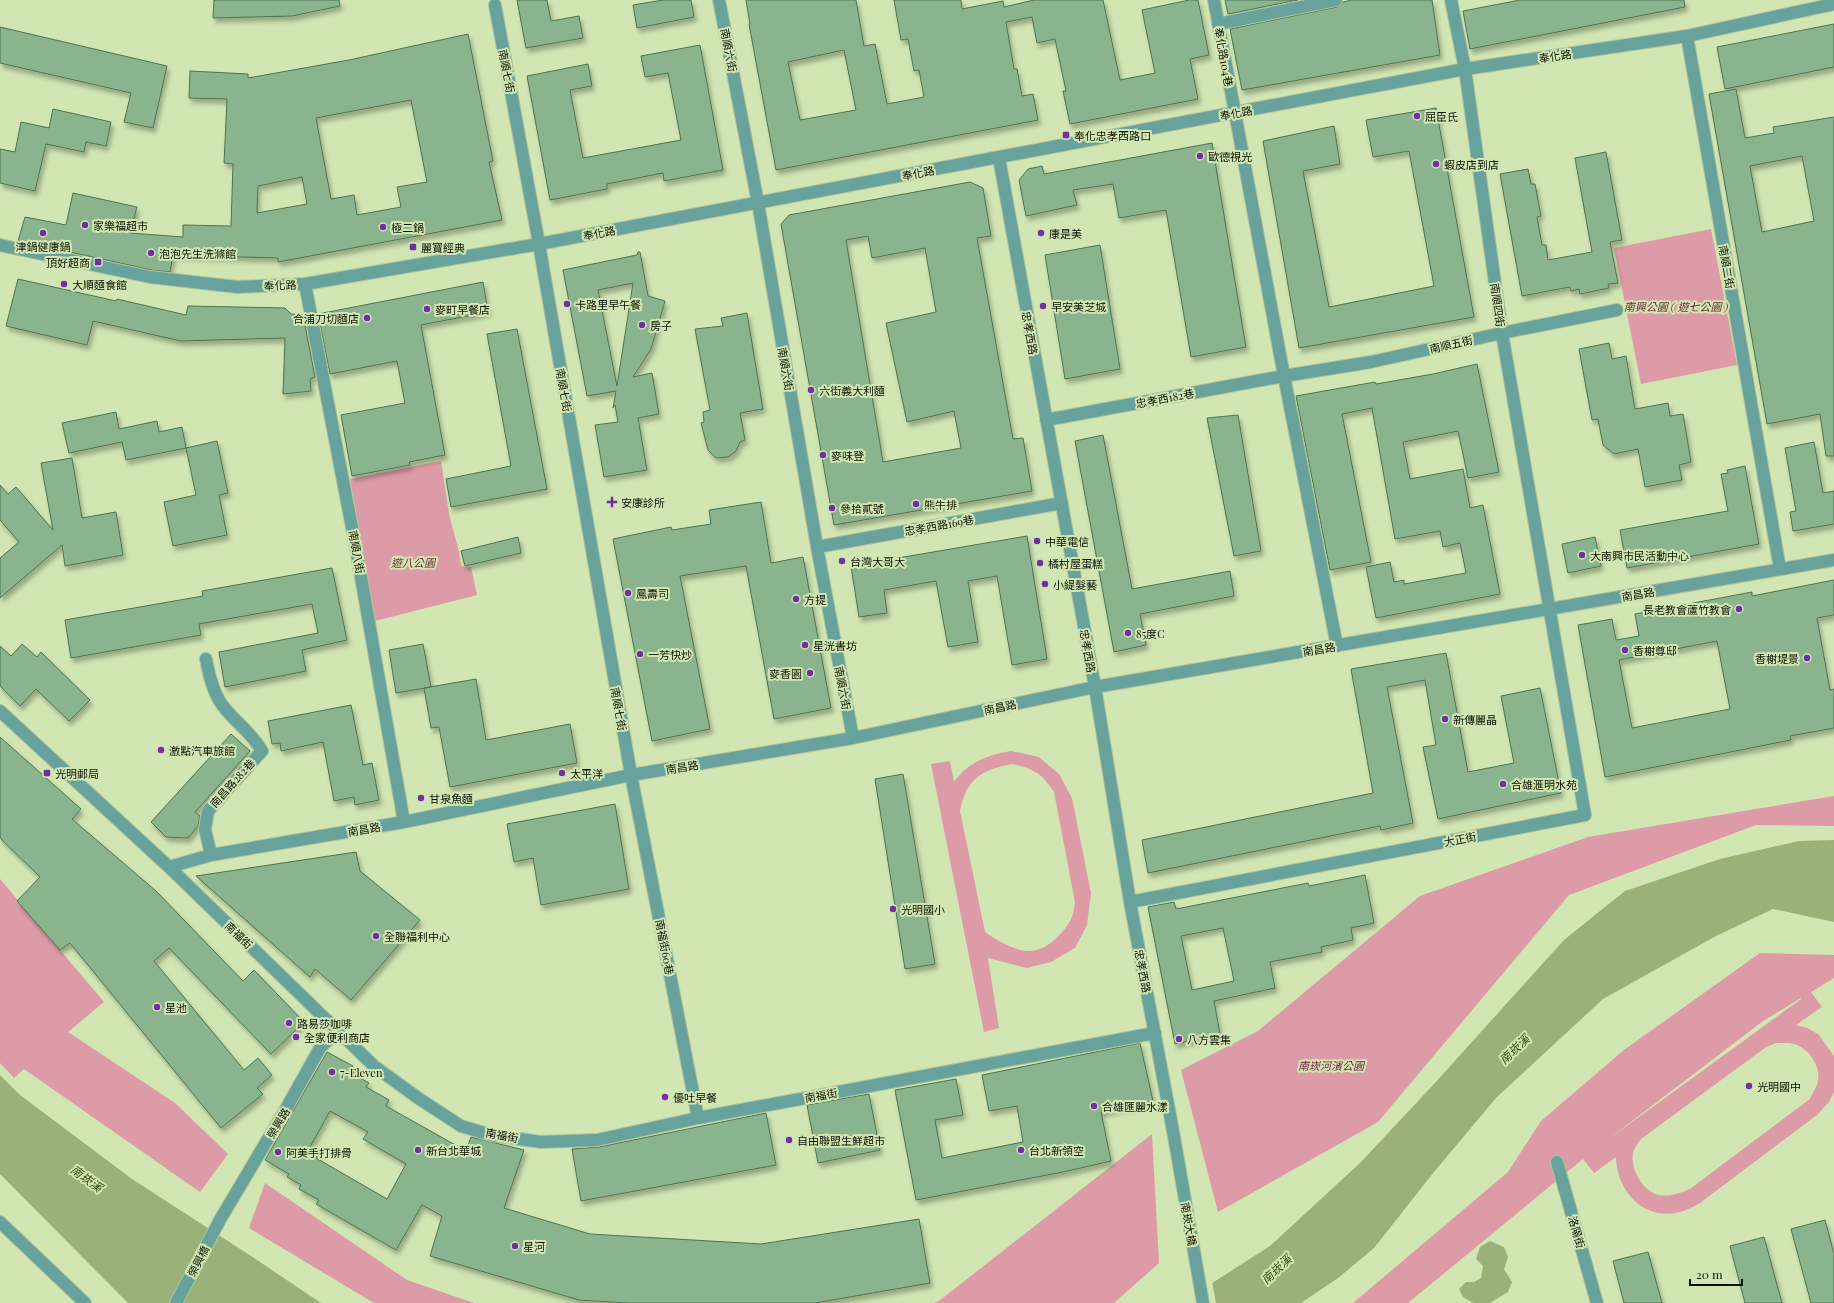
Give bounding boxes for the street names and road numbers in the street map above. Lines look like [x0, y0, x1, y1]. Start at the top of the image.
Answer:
street label: 奉化路104巷 [1211, 26, 1237, 88]
street label: 南順六街 [717, 27, 741, 73]
street label: 奉化路 [1538, 46, 1572, 66]
street label: 南順七街 [495, 48, 519, 94]
street label: 奉化路 [1218, 102, 1254, 124]
street label: 奉化路 [900, 162, 936, 184]
street label: 奉化路 [581, 222, 617, 244]
street label: 南順二街 [1716, 244, 1738, 290]
street label: 奉化路 [263, 277, 297, 293]
street label: 南順四街 [1488, 282, 1508, 328]
street label: 忠孝西路 [1019, 310, 1041, 356]
street label: 南順五街 [1428, 332, 1474, 356]
street label: 南順六街 [775, 346, 797, 392]
street label: 南順七街 [553, 367, 575, 413]
street label: 忠孝西182巷 [1135, 385, 1195, 411]
street label: 忠孝西路169巷 [903, 512, 975, 538]
street label: 南順八街 [346, 529, 368, 575]
street label: 南昌路 [1620, 584, 1656, 604]
street label: 忠孝西路 [1077, 628, 1099, 674]
street label: 南昌路 [1301, 639, 1337, 659]
street label: 南順六街 [831, 665, 855, 711]
street label: 南順七街 [608, 686, 630, 732]
street label: 南昌路 [982, 696, 1018, 718]
street label: 南昌路282巷 [206, 756, 258, 810]
street label: 南昌路 [665, 757, 699, 777]
street label: 南昌路 [346, 819, 382, 839]
street label: 大正街 [1442, 828, 1478, 850]
street label: 南福街 [222, 918, 256, 952]
street label: 南福街60巷 [652, 918, 678, 976]
street label: 忠孝西路 [1131, 948, 1155, 994]
street label: 南福街 [803, 1085, 839, 1105]
street label: 榮興路 [263, 1105, 293, 1141]
street label: 南福街 [484, 1125, 520, 1145]
street label: 南崁大橋 [1178, 1201, 1200, 1247]
street label: 洛陽街 [1565, 1214, 1589, 1250]
street label: 榮興橋 [184, 1243, 212, 1279]

